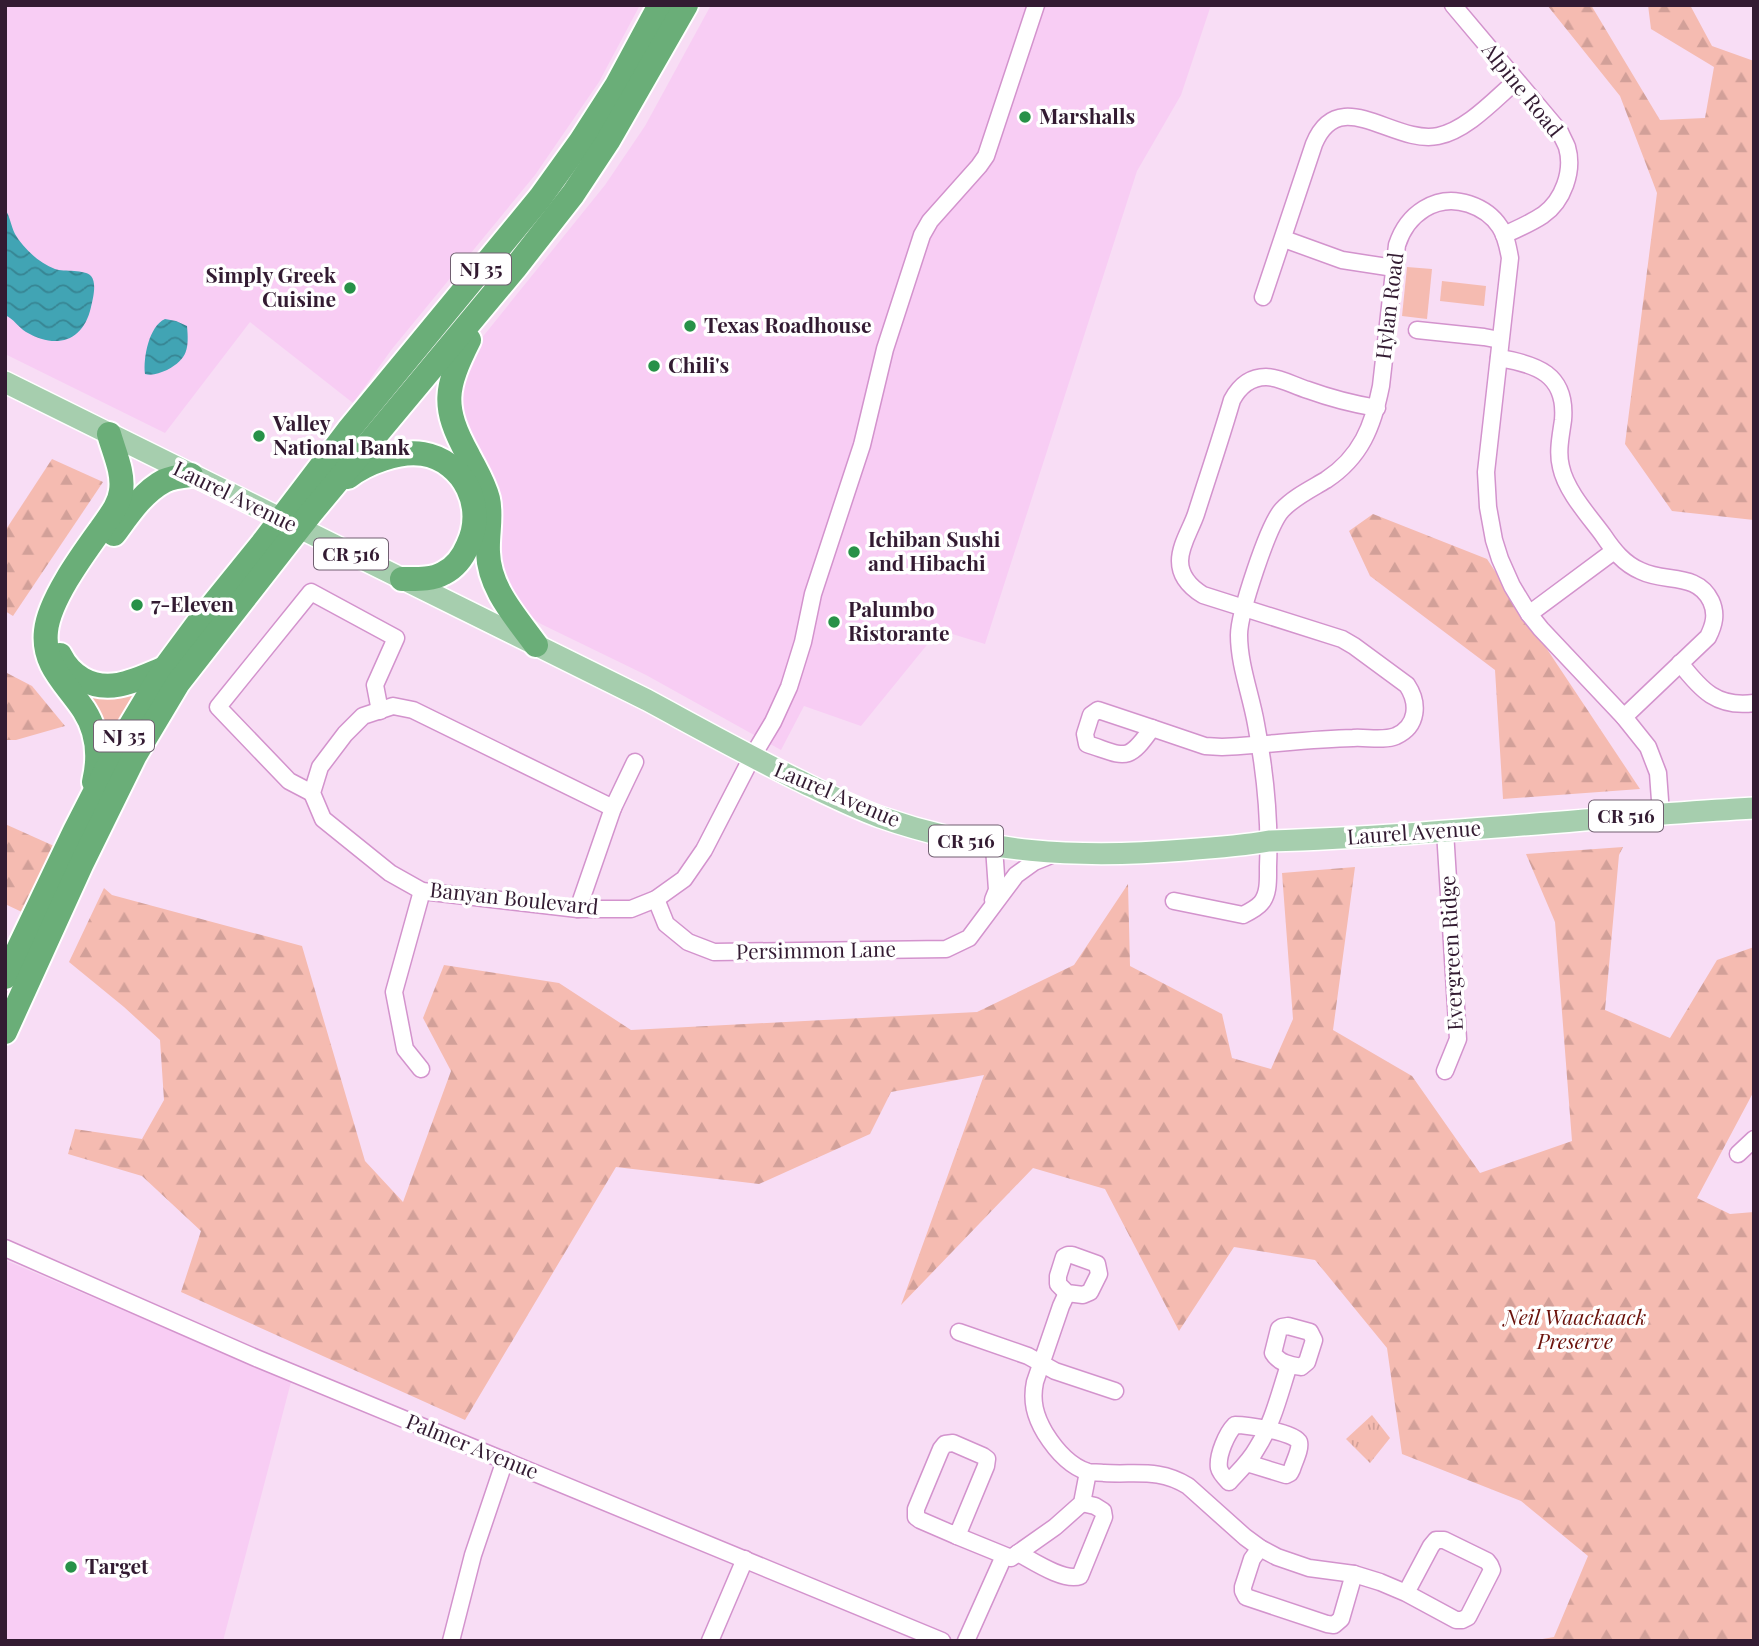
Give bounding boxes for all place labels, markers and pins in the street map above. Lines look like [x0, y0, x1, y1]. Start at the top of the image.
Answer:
place label: Marshalls [1039, 101, 1135, 129]
marker: Marshalls [1017, 109, 1033, 125]
place label: Simply Greek Cuisine [205, 260, 337, 312]
marker: Simply Greek Cuisine [342, 280, 358, 296]
place label: Texas Roadhouse [704, 310, 872, 338]
marker: Texas Roadhouse [682, 318, 698, 334]
place label: Chili's [668, 350, 729, 378]
marker: Chili's [646, 358, 662, 374]
place label: Valley National Bank [272, 408, 411, 460]
marker: Valley National Bank [251, 428, 267, 444]
place label: Ichiban Sushi and Hibachi [868, 524, 1001, 576]
marker: Ichiban Sushi and Hibachi [846, 544, 862, 560]
place label: 7-Eleven [151, 589, 234, 617]
place label: Palumbo Ristorante [848, 594, 950, 646]
marker: 7-Eleven [129, 597, 145, 613]
marker: Palumbo Ristorante [826, 614, 842, 630]
place label: Target [85, 1551, 149, 1579]
marker: Target [63, 1559, 79, 1575]

